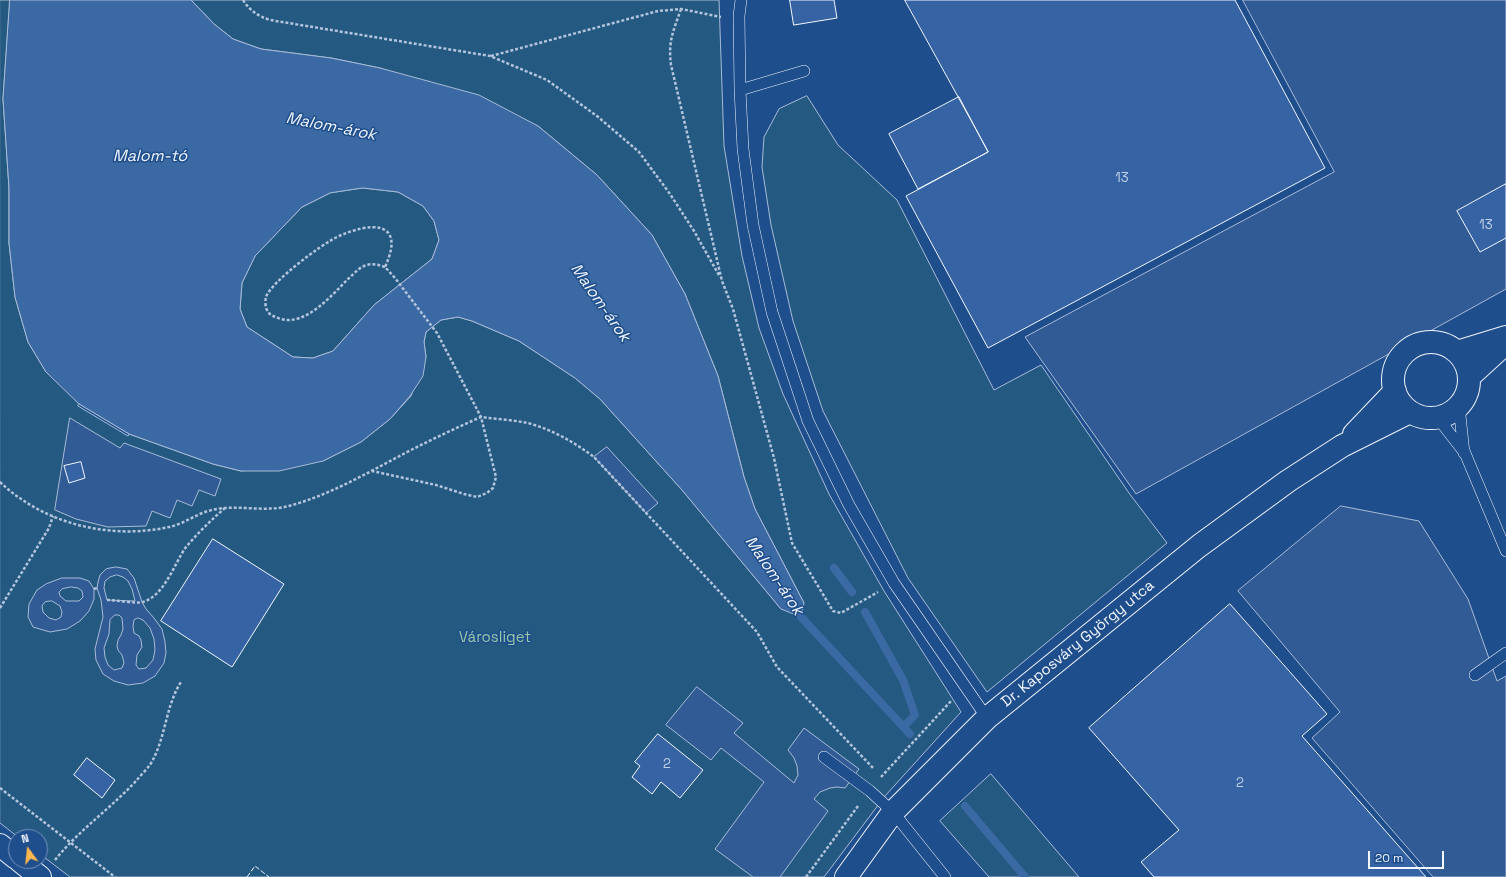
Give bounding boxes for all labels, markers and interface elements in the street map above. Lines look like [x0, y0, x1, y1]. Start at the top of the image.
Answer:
water label: Malom-árok [284, 109, 378, 145]
water label: Malom-tó [113, 147, 187, 167]
house number: 13 [1115, 170, 1129, 186]
house number: 13 [1479, 217, 1493, 233]
water label: Malom-árok [566, 260, 634, 346]
water label: Malom-árok [741, 533, 807, 619]
street label: Dr. Kaposváry György utca [998, 577, 1158, 711]
park label: Városliget [459, 629, 531, 647]
house number: 2 [663, 756, 671, 772]
house number: 2 [1236, 775, 1244, 791]
north arrow [8, 829, 48, 869]
text: N [20, 831, 31, 846]
scale bar [1370, 843, 1446, 869]
text: 20 m [1375, 850, 1403, 866]

